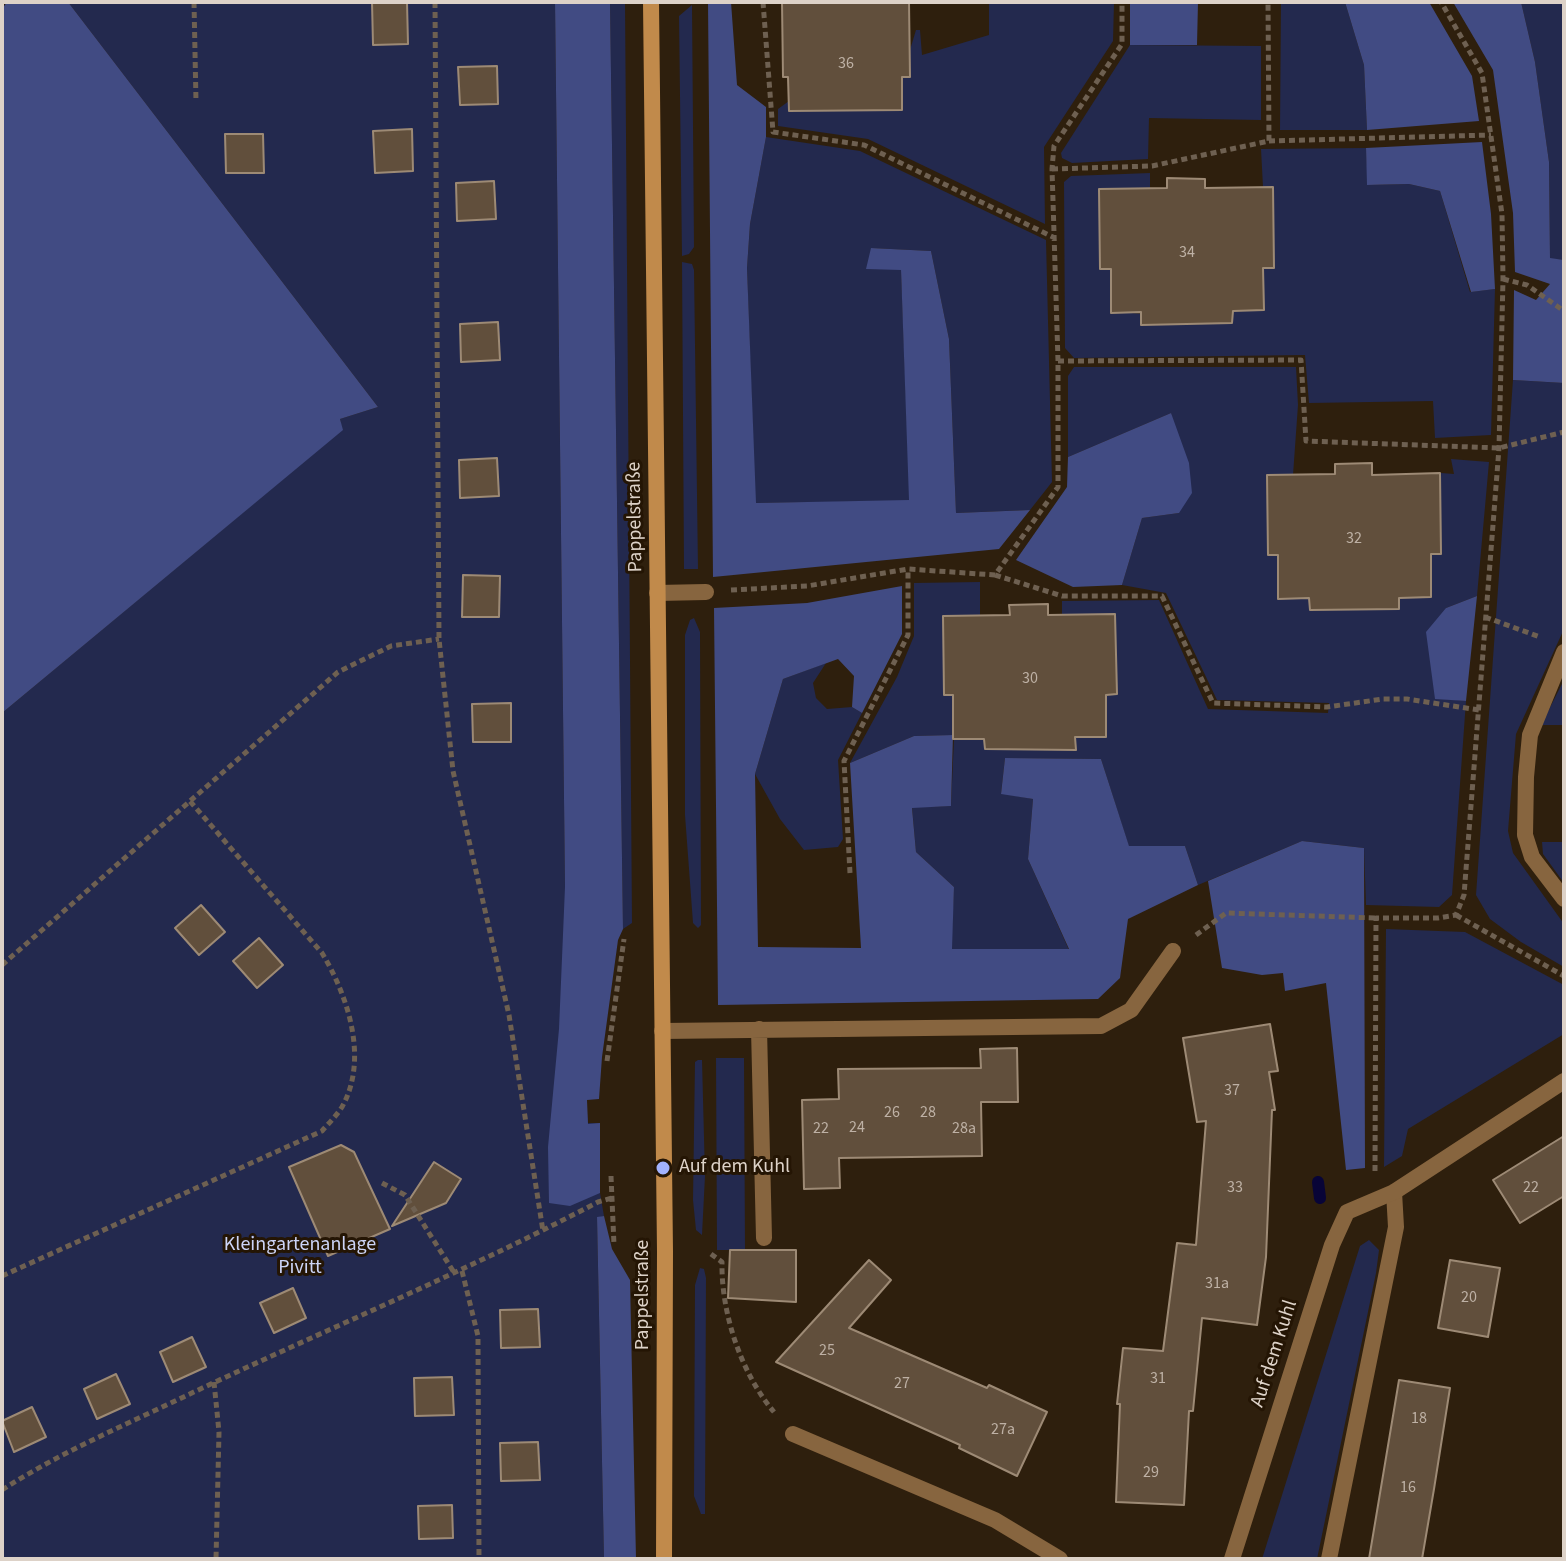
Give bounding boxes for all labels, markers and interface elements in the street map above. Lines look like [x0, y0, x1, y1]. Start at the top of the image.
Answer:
house number: 36 [838, 54, 854, 74]
house number: 34 [1179, 243, 1195, 263]
street label: Pappelstraße [623, 462, 649, 572]
house number: 32 [1346, 529, 1362, 549]
house number: 30 [1022, 669, 1038, 689]
house number: 37 [1224, 1081, 1240, 1101]
house number: 26 [884, 1103, 900, 1123]
house number: 28 [920, 1103, 936, 1123]
house number: 24 [849, 1118, 865, 1138]
house number: 22 [813, 1119, 829, 1139]
house number: 28a [952, 1119, 976, 1139]
place label: Auf dem Kuhl [679, 1156, 790, 1180]
marker: Auf dem Kuhl [654, 1159, 672, 1177]
house number: 33 [1227, 1178, 1243, 1198]
house number: 22 [1523, 1178, 1539, 1198]
park label: Kleingartenanlage Pivitt [224, 1234, 376, 1281]
street label: Pappelstraße [632, 1240, 656, 1350]
house number: 31a [1205, 1274, 1229, 1294]
house number: 20 [1461, 1288, 1477, 1308]
street label: Auf dem Kuhl [1246, 1297, 1304, 1411]
house number: 25 [819, 1341, 835, 1361]
house number: 31 [1150, 1369, 1166, 1389]
house number: 27 [894, 1374, 910, 1394]
house number: 18 [1411, 1409, 1427, 1429]
house number: 27a [991, 1420, 1015, 1440]
house number: 29 [1143, 1463, 1159, 1483]
house number: 16 [1400, 1478, 1416, 1498]

